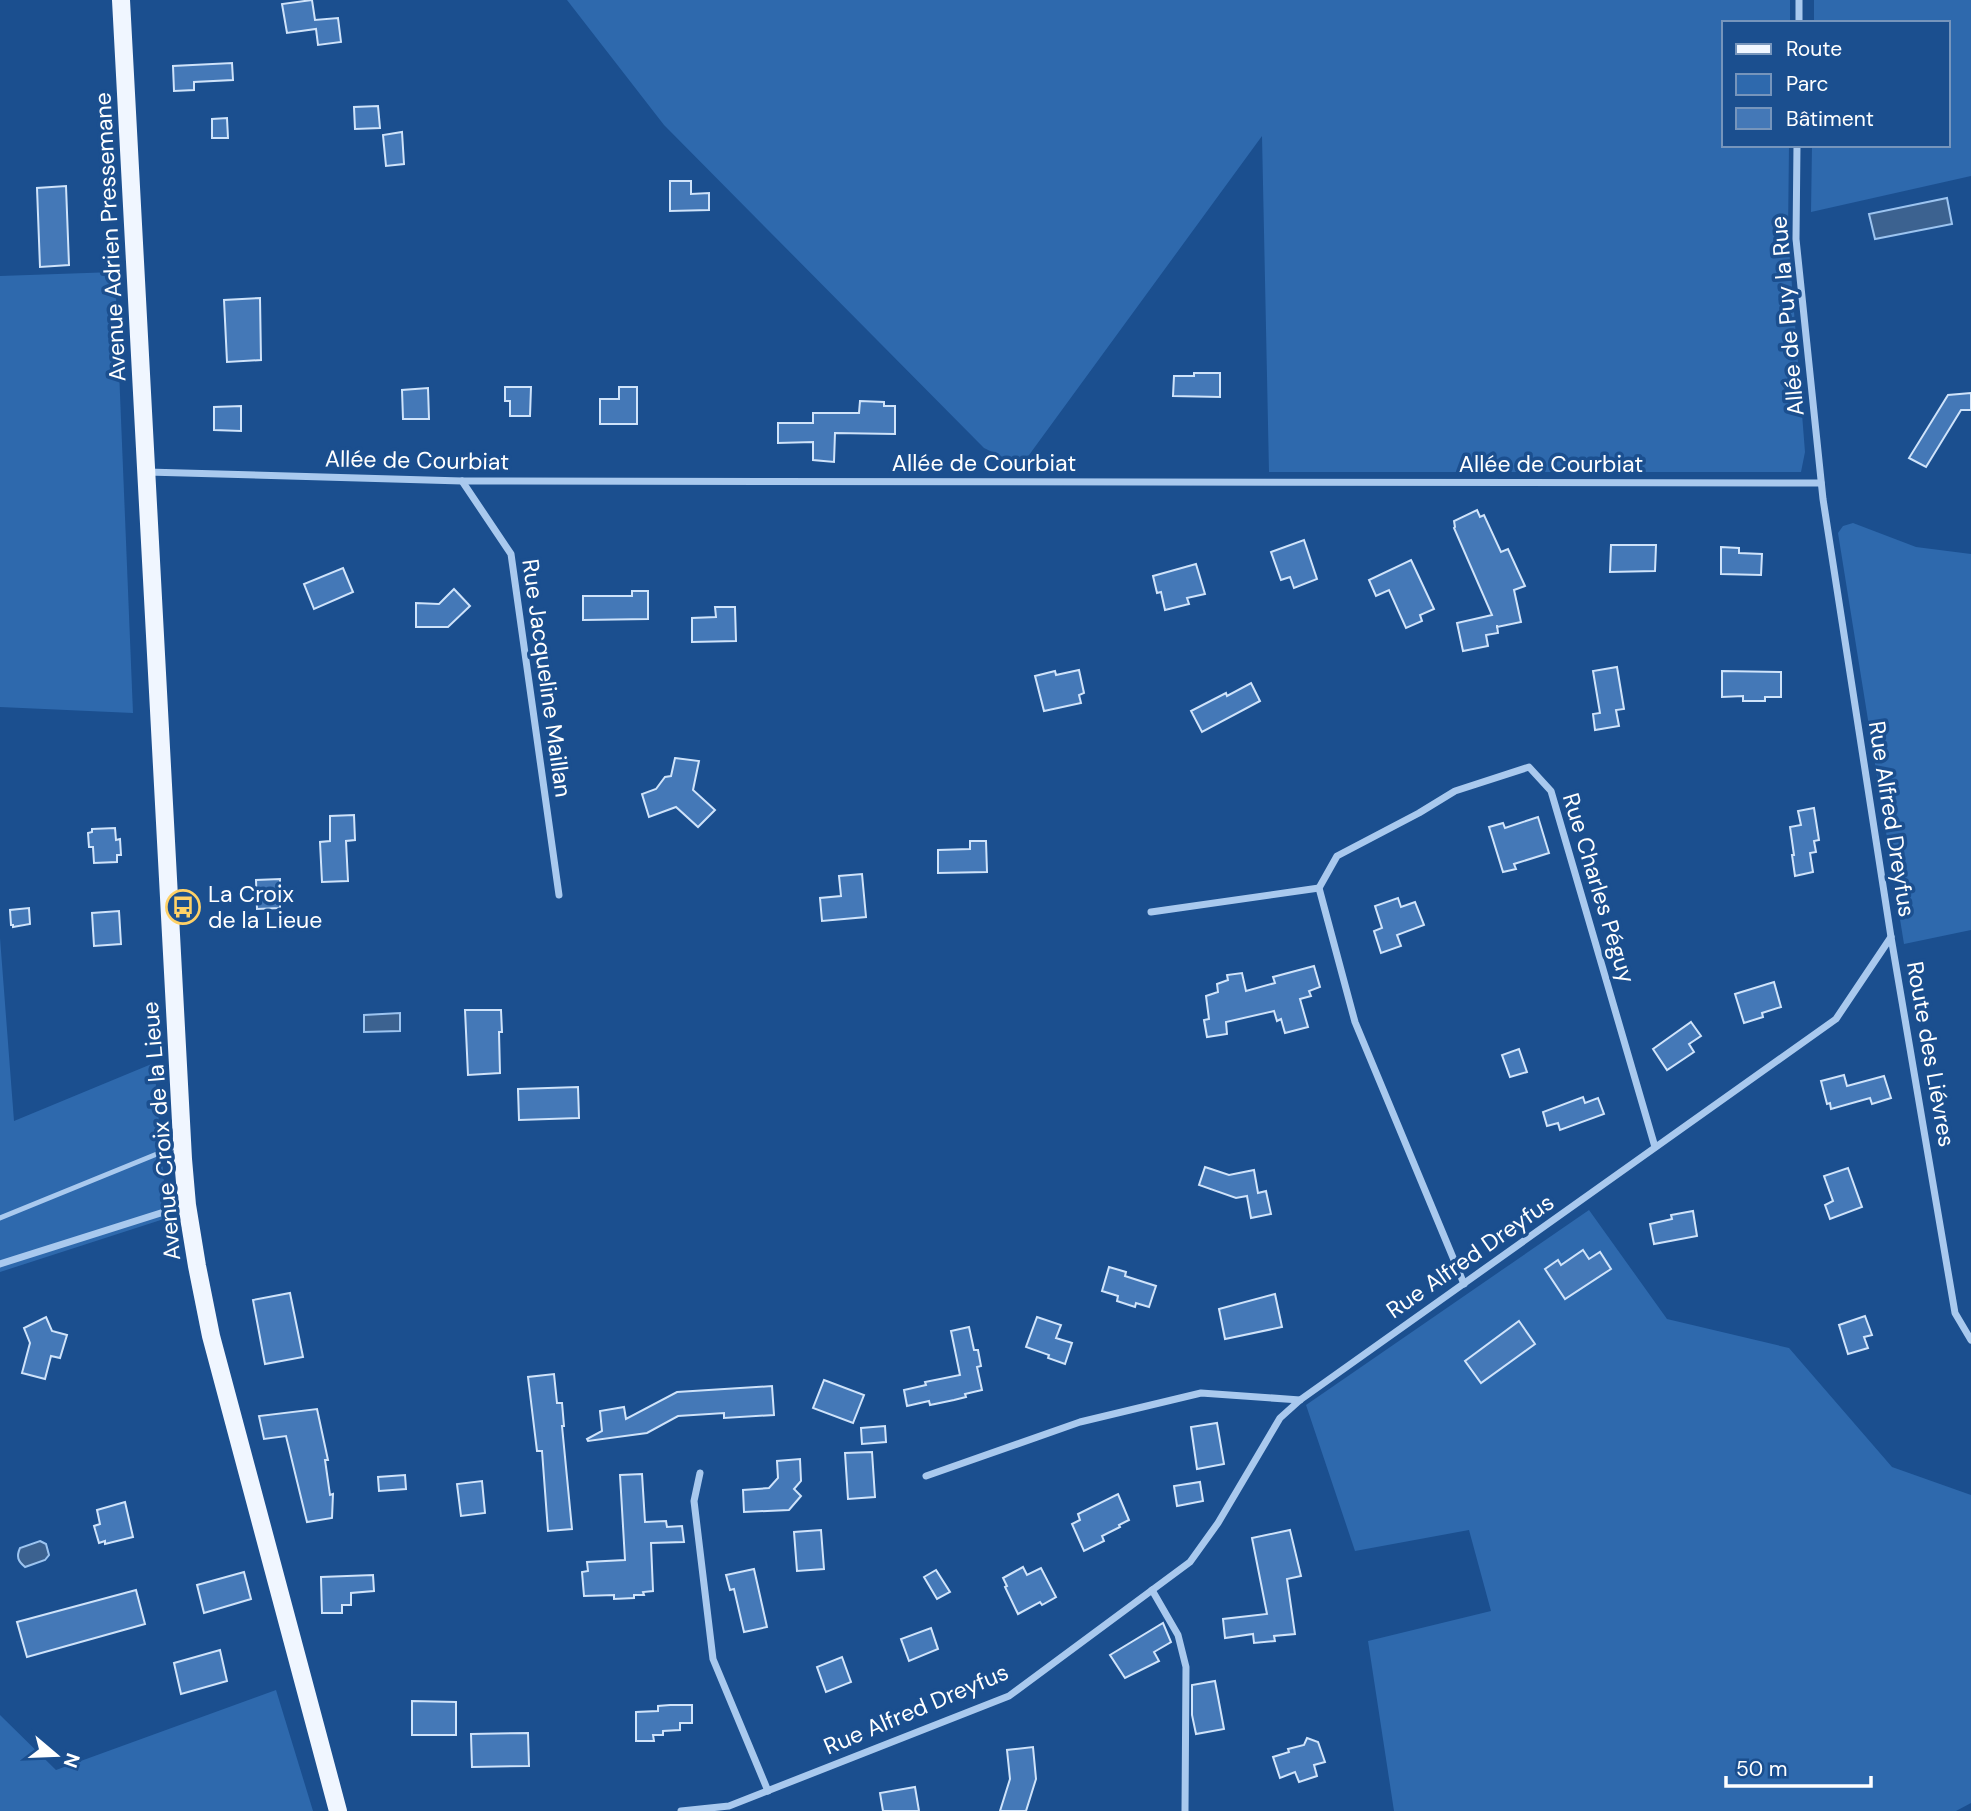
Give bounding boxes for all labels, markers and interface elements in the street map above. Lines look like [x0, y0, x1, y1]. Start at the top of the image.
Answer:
legend [1722, 21, 1950, 147]
text: Route [1786, 35, 1842, 63]
text: Parc [1786, 70, 1829, 98]
street label: Avenue Adrien Pressemane [87, 92, 133, 382]
text: Bâtiment [1786, 105, 1874, 133]
street label: Allée de Puy la Rue [1763, 215, 1811, 417]
street label: Allée de Courbiat [325, 443, 509, 477]
street label: Allée de Courbiat [892, 448, 1076, 478]
street label: Allée de Courbiat [1459, 449, 1643, 479]
street label: Rue Jacqueline Maillan [515, 557, 579, 799]
street label: Rue Alfred Dreyfus [1862, 719, 1922, 919]
street label: Rue Charles Péguy [1556, 789, 1642, 987]
place label: La Croix de la Lieue [208, 879, 322, 935]
bus stop icon: La Croix de la Lieue [164, 888, 202, 926]
street label: Route des Liévres [1900, 959, 1962, 1149]
street label: Avenue Croix de la Lieue [135, 1000, 187, 1262]
street label: Rue Alfred Dreyfus [1380, 1187, 1560, 1325]
street label: Rue Alfred Dreyfus [819, 1657, 1013, 1761]
north arrow [21, 1720, 91, 1790]
scale bar [1726, 1744, 1871, 1788]
text: N [58, 1750, 86, 1771]
text: 50 m [1736, 1755, 1787, 1783]

